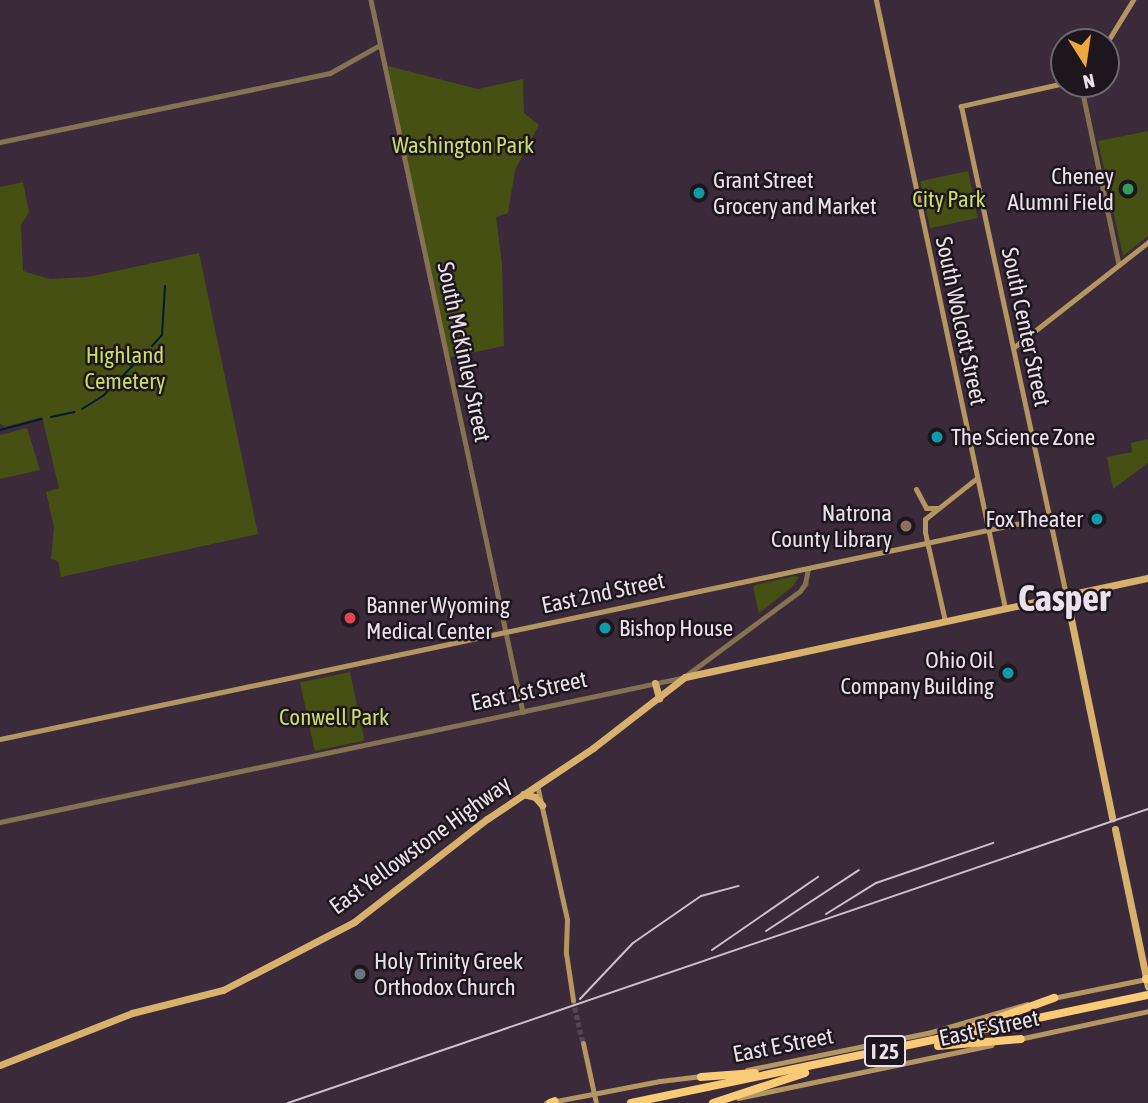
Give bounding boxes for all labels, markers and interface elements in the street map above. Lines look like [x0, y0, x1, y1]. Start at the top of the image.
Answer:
north arrow [1050, 28, 1120, 98]
text: N [1081, 70, 1097, 94]
park label: Washington Park [392, 131, 534, 159]
place label: Cheney Alumni Field [1008, 162, 1114, 216]
place label: Grant Street Grocery and Market [713, 166, 877, 220]
marker: Cheney Alumni Field [1120, 181, 1136, 197]
marker: Grant Street Grocery and Market [691, 185, 707, 201]
park label: City Park [912, 185, 986, 213]
street label: South Wolcott Street [930, 234, 992, 408]
street label: South Center Street [996, 245, 1056, 409]
street label: South McKinley Street [431, 259, 497, 445]
park label: Highland Cemetery [85, 341, 165, 395]
place label: The Science Zone [951, 423, 1095, 451]
marker: The Science Zone [929, 429, 945, 445]
place label: Natrona County Library [771, 499, 892, 553]
place label: Fox Theater [986, 505, 1083, 533]
marker: Fox Theater [1089, 511, 1105, 527]
marker: Natrona County Library [898, 518, 914, 534]
street label: East 2nd Street [539, 567, 667, 619]
district label: Casper [1018, 576, 1110, 620]
place label: Banner Wyoming Medical Center [366, 591, 510, 645]
marker: Banner Wyoming Medical Center [340, 608, 360, 628]
place label: Bishop House [619, 614, 733, 642]
marker: Bishop House [597, 620, 613, 636]
place label: Ohio Oil Company Building [840, 646, 994, 700]
street label: East 1st Street [469, 665, 589, 717]
marker: Ohio Oil Company Building [1000, 665, 1016, 681]
park label: Conwell Park [279, 703, 389, 731]
street label: East Yellowstone Highway [324, 770, 516, 920]
place label: Holy Trinity Greek Orthodox Church [374, 947, 523, 1001]
marker: Holy Trinity Greek Orthodox Church [352, 966, 368, 982]
street label: East F Street [937, 1004, 1041, 1052]
street label: East E Street [730, 1022, 836, 1068]
road number: I 25 [864, 1034, 906, 1068]

